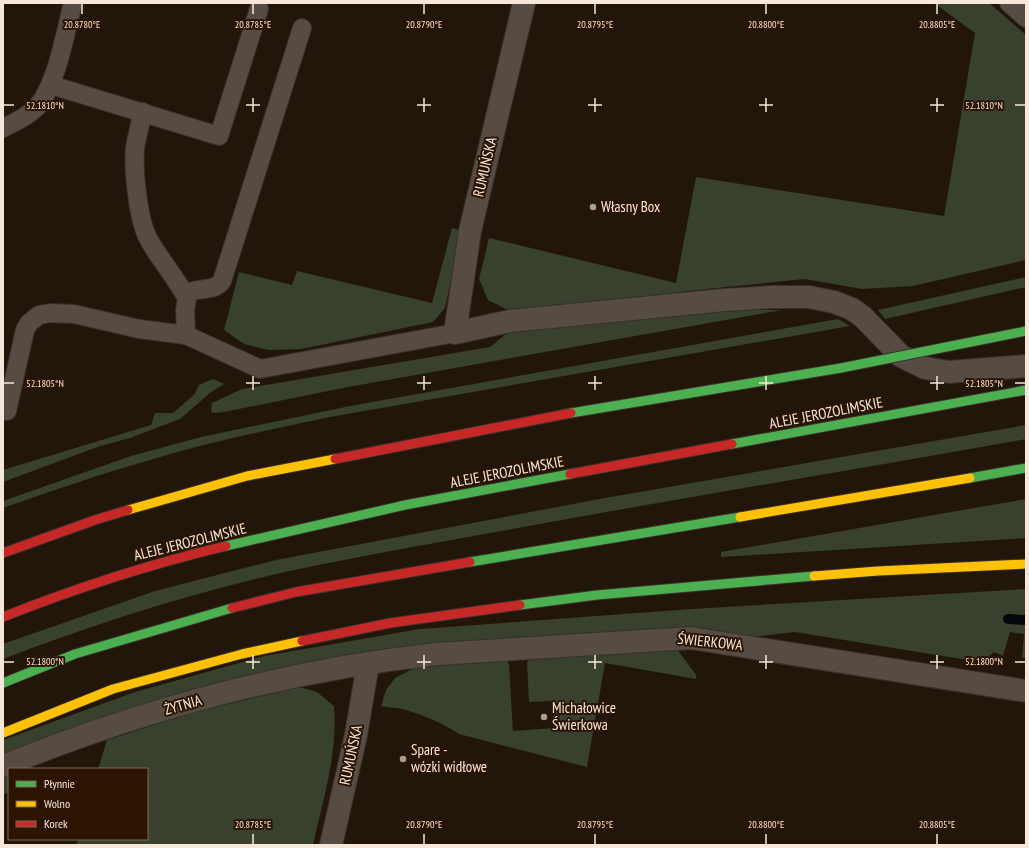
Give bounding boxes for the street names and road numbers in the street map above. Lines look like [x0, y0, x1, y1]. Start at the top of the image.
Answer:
street label: RUMUŃSKA [468, 134, 501, 199]
street label: ALEJE JEROZOLIMSKIE [767, 392, 884, 433]
street label: ALEJE JEROZOLIMSKIE [448, 451, 565, 492]
street label: ALEJE JEROZOLIMSKIE [132, 518, 248, 565]
street label: ŚWIERKOWA [676, 629, 745, 654]
street label: ŻYTNIA [162, 690, 205, 719]
street label: RUMUŃSKA [335, 722, 366, 787]

